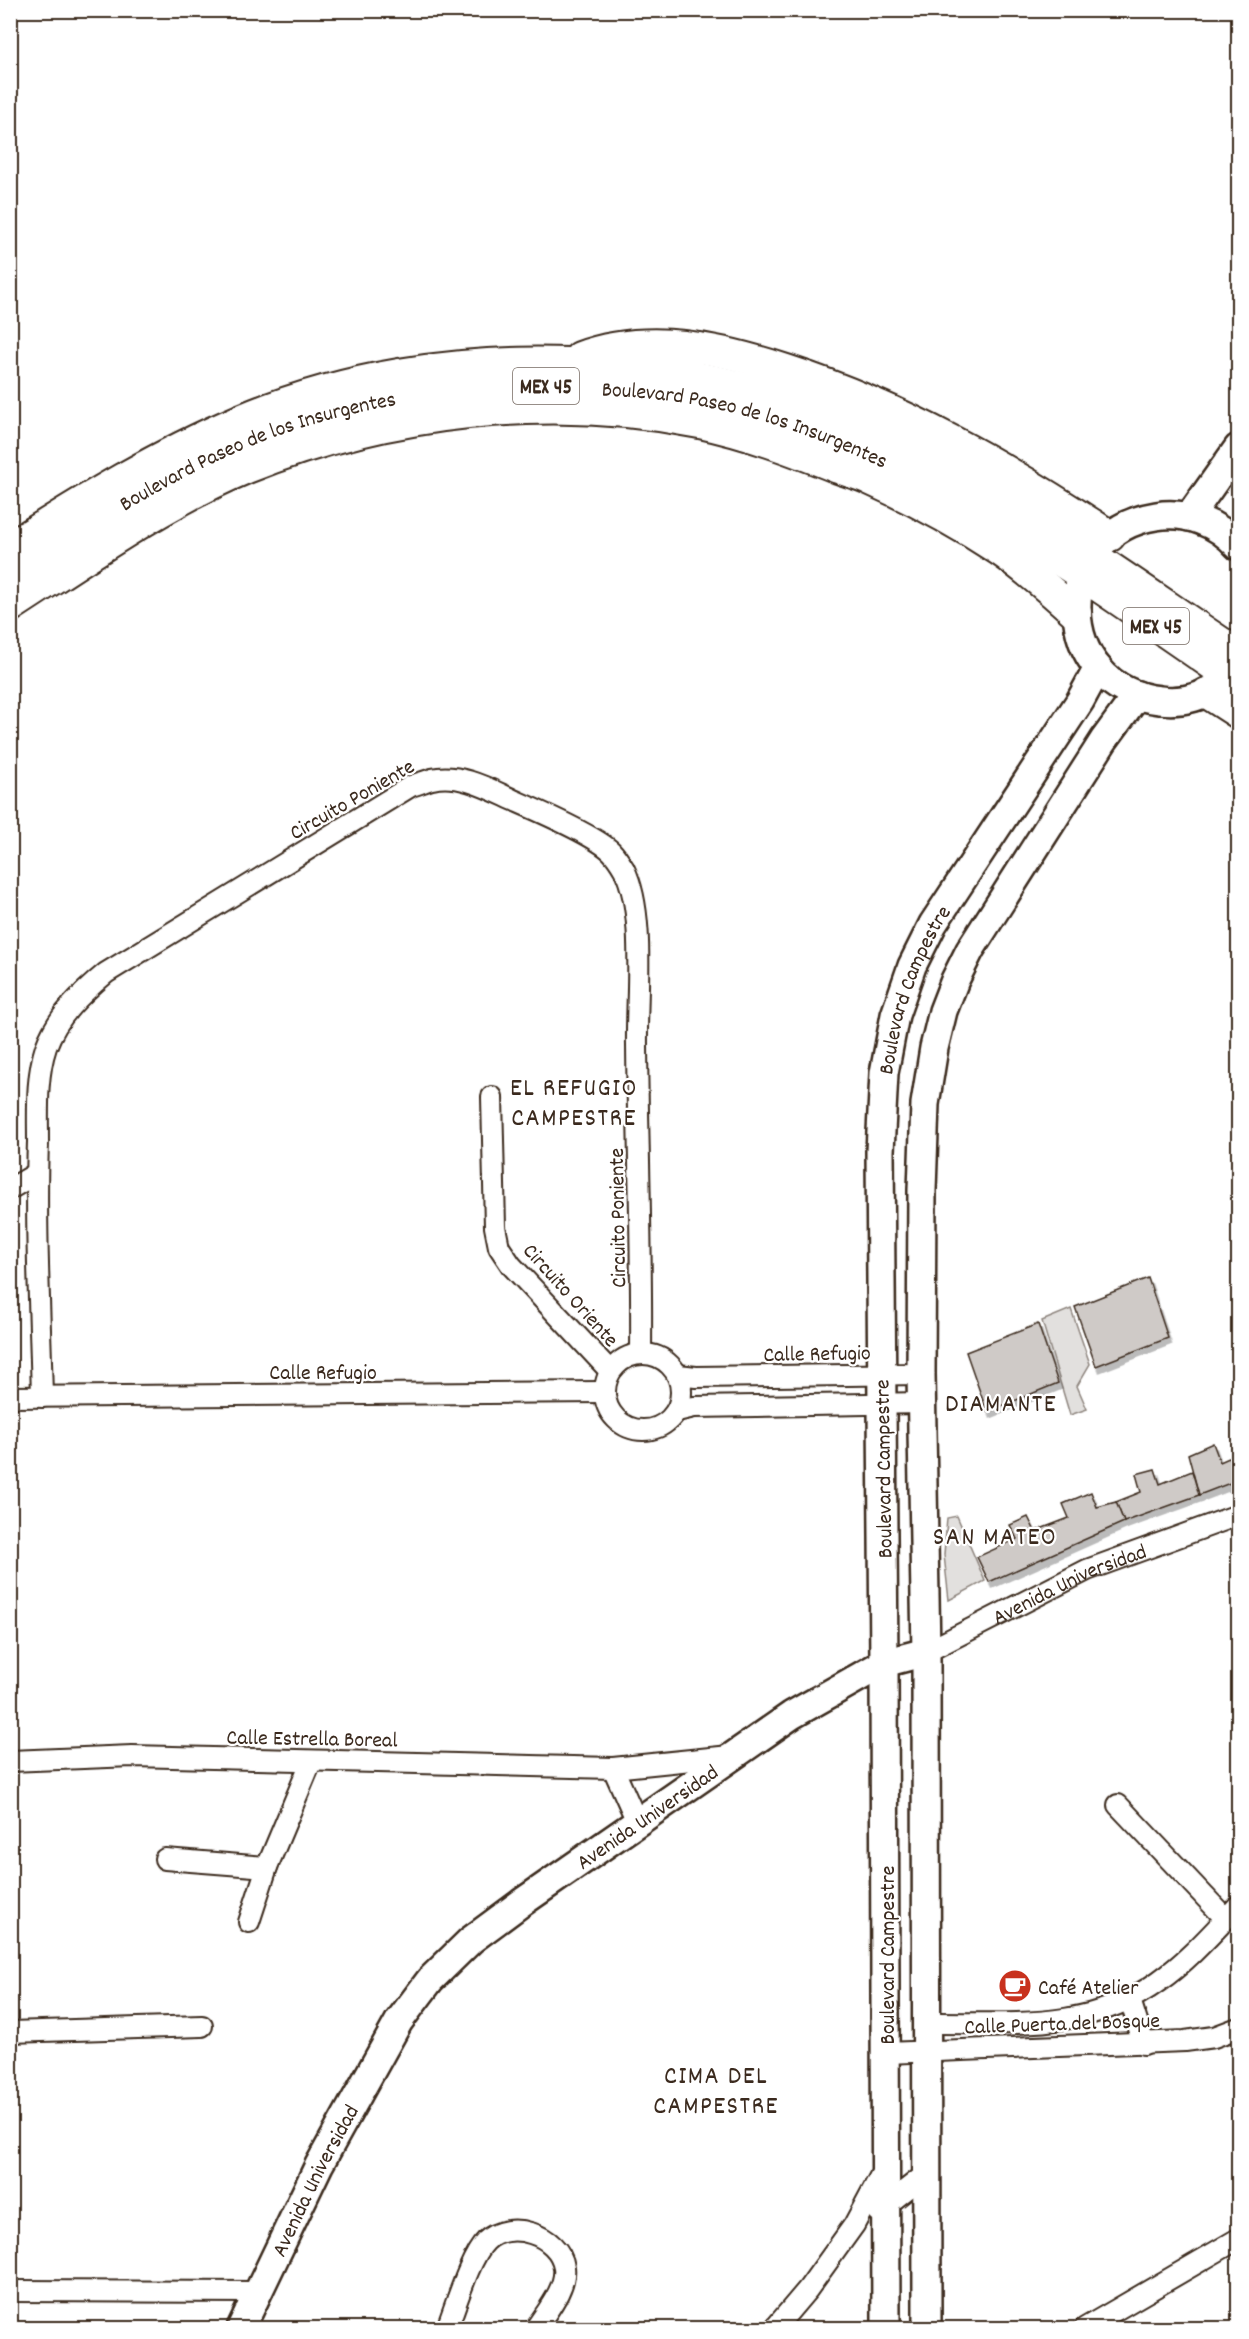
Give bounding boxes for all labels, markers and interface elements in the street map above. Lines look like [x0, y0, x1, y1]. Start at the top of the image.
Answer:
road number: MEX 45 [513, 368, 579, 404]
street label: Boulevard Paseo de los Insurgentes [601, 375, 892, 478]
street label: Boulevard Paseo de los Insurgentes [114, 385, 398, 521]
road number: MEX 45 [1123, 608, 1189, 644]
street label: Circuito Poniente [284, 753, 421, 849]
street label: Boulevard Campestre [872, 900, 960, 1077]
district label: EL REFUGIO CAMPESTRE [510, 1071, 638, 1138]
street label: Circuito Poniente [603, 1148, 636, 1288]
street label: Circuito Oriente [514, 1237, 625, 1355]
street label: Calle Refugio [763, 1339, 871, 1372]
street label: Calle Refugio [269, 1359, 377, 1390]
street label: Boulevard Campestre [868, 1379, 903, 1559]
district label: DIAMANTE [945, 1387, 1057, 1424]
district label: SAN MATEO [933, 1520, 1057, 1557]
street label: Avenida Universidad [988, 1538, 1152, 1635]
street label: Calle Estrella Boreal [226, 1724, 398, 1757]
street label: Avenida Universidad [571, 1759, 726, 1879]
street label: Boulevard Campestre [874, 1866, 905, 2044]
cafe icon: Café Atelier [997, 1968, 1033, 2004]
place label: Café Atelier [1038, 1974, 1139, 2005]
street label: Calle Puerta del Bosque [964, 2007, 1161, 2044]
district label: CIMA DEL CAMPESTRE [653, 2059, 779, 2126]
street label: Avenida Universidad [265, 2100, 369, 2263]

